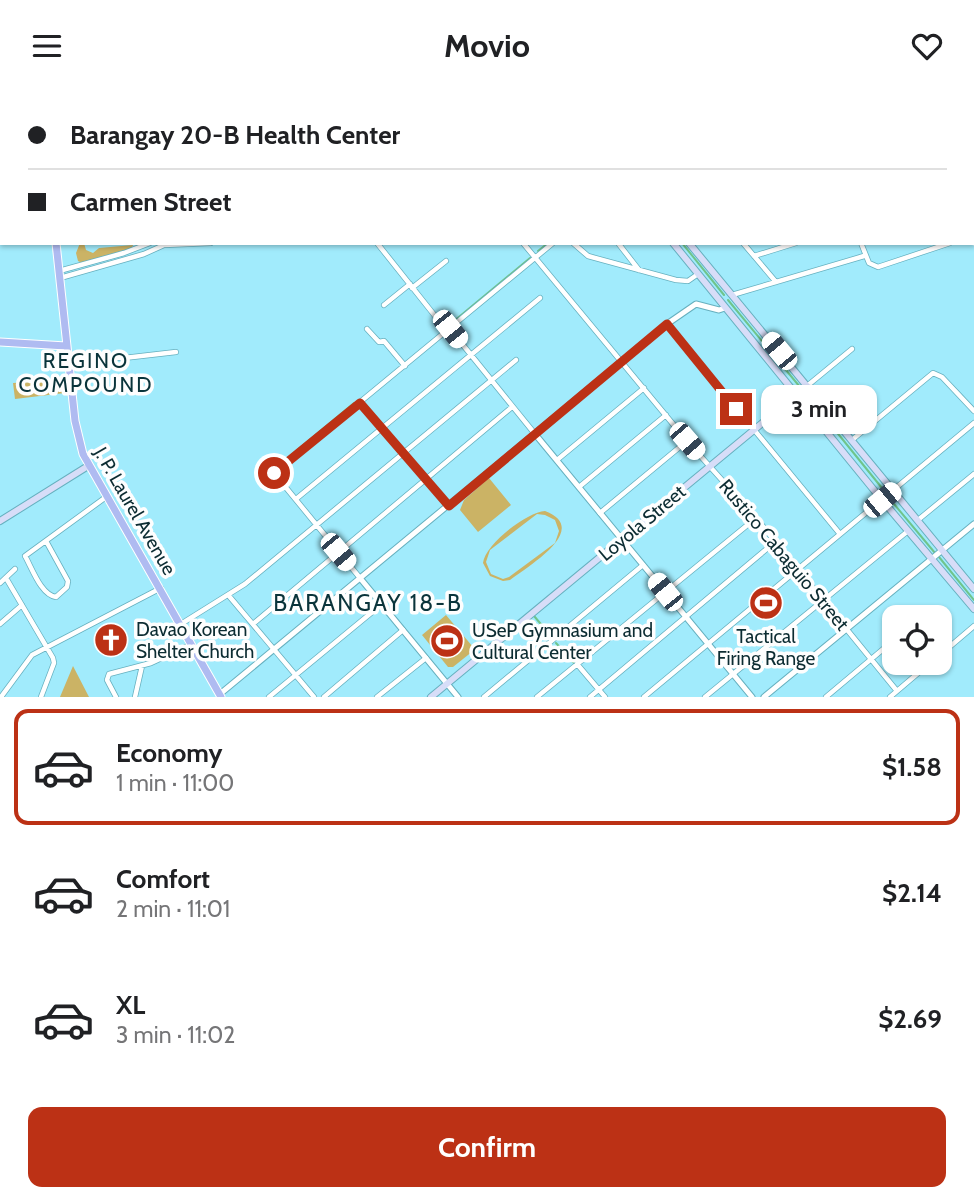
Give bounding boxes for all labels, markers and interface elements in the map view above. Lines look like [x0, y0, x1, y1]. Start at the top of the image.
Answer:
text: Movio [444, 26, 530, 65]
icon: menu [28, 27, 66, 65]
icon: heart [908, 27, 946, 65]
text: Barangay 20-B Health Center [70, 119, 400, 151]
text: Carmen Street [70, 186, 231, 218]
car [429, 306, 472, 352]
car [758, 328, 801, 374]
district label: REGINO COMPOUND [18, 348, 154, 397]
callout: 3 min [760, 385, 876, 433]
route end [720, 393, 752, 425]
text: 3 min [791, 395, 847, 423]
car [666, 418, 709, 464]
street label: J. P. Laurel Avenue [89, 442, 181, 579]
route start [258, 457, 290, 489]
street label: Rustico Cabaguio Street [714, 475, 854, 636]
car [860, 478, 905, 522]
street label: Loyola Street [594, 480, 690, 566]
car [317, 529, 360, 575]
car [644, 569, 687, 615]
sports icon: Tactical Firing Range [747, 584, 785, 622]
district label: BARANGAY 18-B [273, 589, 463, 617]
map controls [882, 605, 952, 675]
button: locate [882, 605, 952, 675]
place label: Davao Korean Shelter Church [136, 618, 254, 663]
place label: USeP Gymnasium and Cultural Center [472, 619, 653, 664]
church icon: Davao Korean Shelter Church [92, 621, 130, 659]
sports icon: USeP Gymnasium and Cultural Center [428, 622, 466, 660]
place label: Tactical Firing Range [717, 625, 816, 670]
icon: car [32, 736, 95, 799]
text: Economy [116, 737, 222, 769]
text: $1.58 [882, 751, 942, 783]
text: 1 min · 11:00 [116, 769, 234, 797]
icon: car [32, 862, 95, 925]
text: Comfort [116, 863, 210, 895]
text: $2.14 [882, 877, 942, 909]
text: 2 min · 11:01 [116, 895, 230, 923]
icon: car [32, 988, 95, 1051]
text: XL [116, 989, 145, 1021]
text: $2.69 [878, 1003, 942, 1035]
text: 3 min · 11:02 [116, 1021, 235, 1049]
button: Confirm [28, 1107, 946, 1187]

